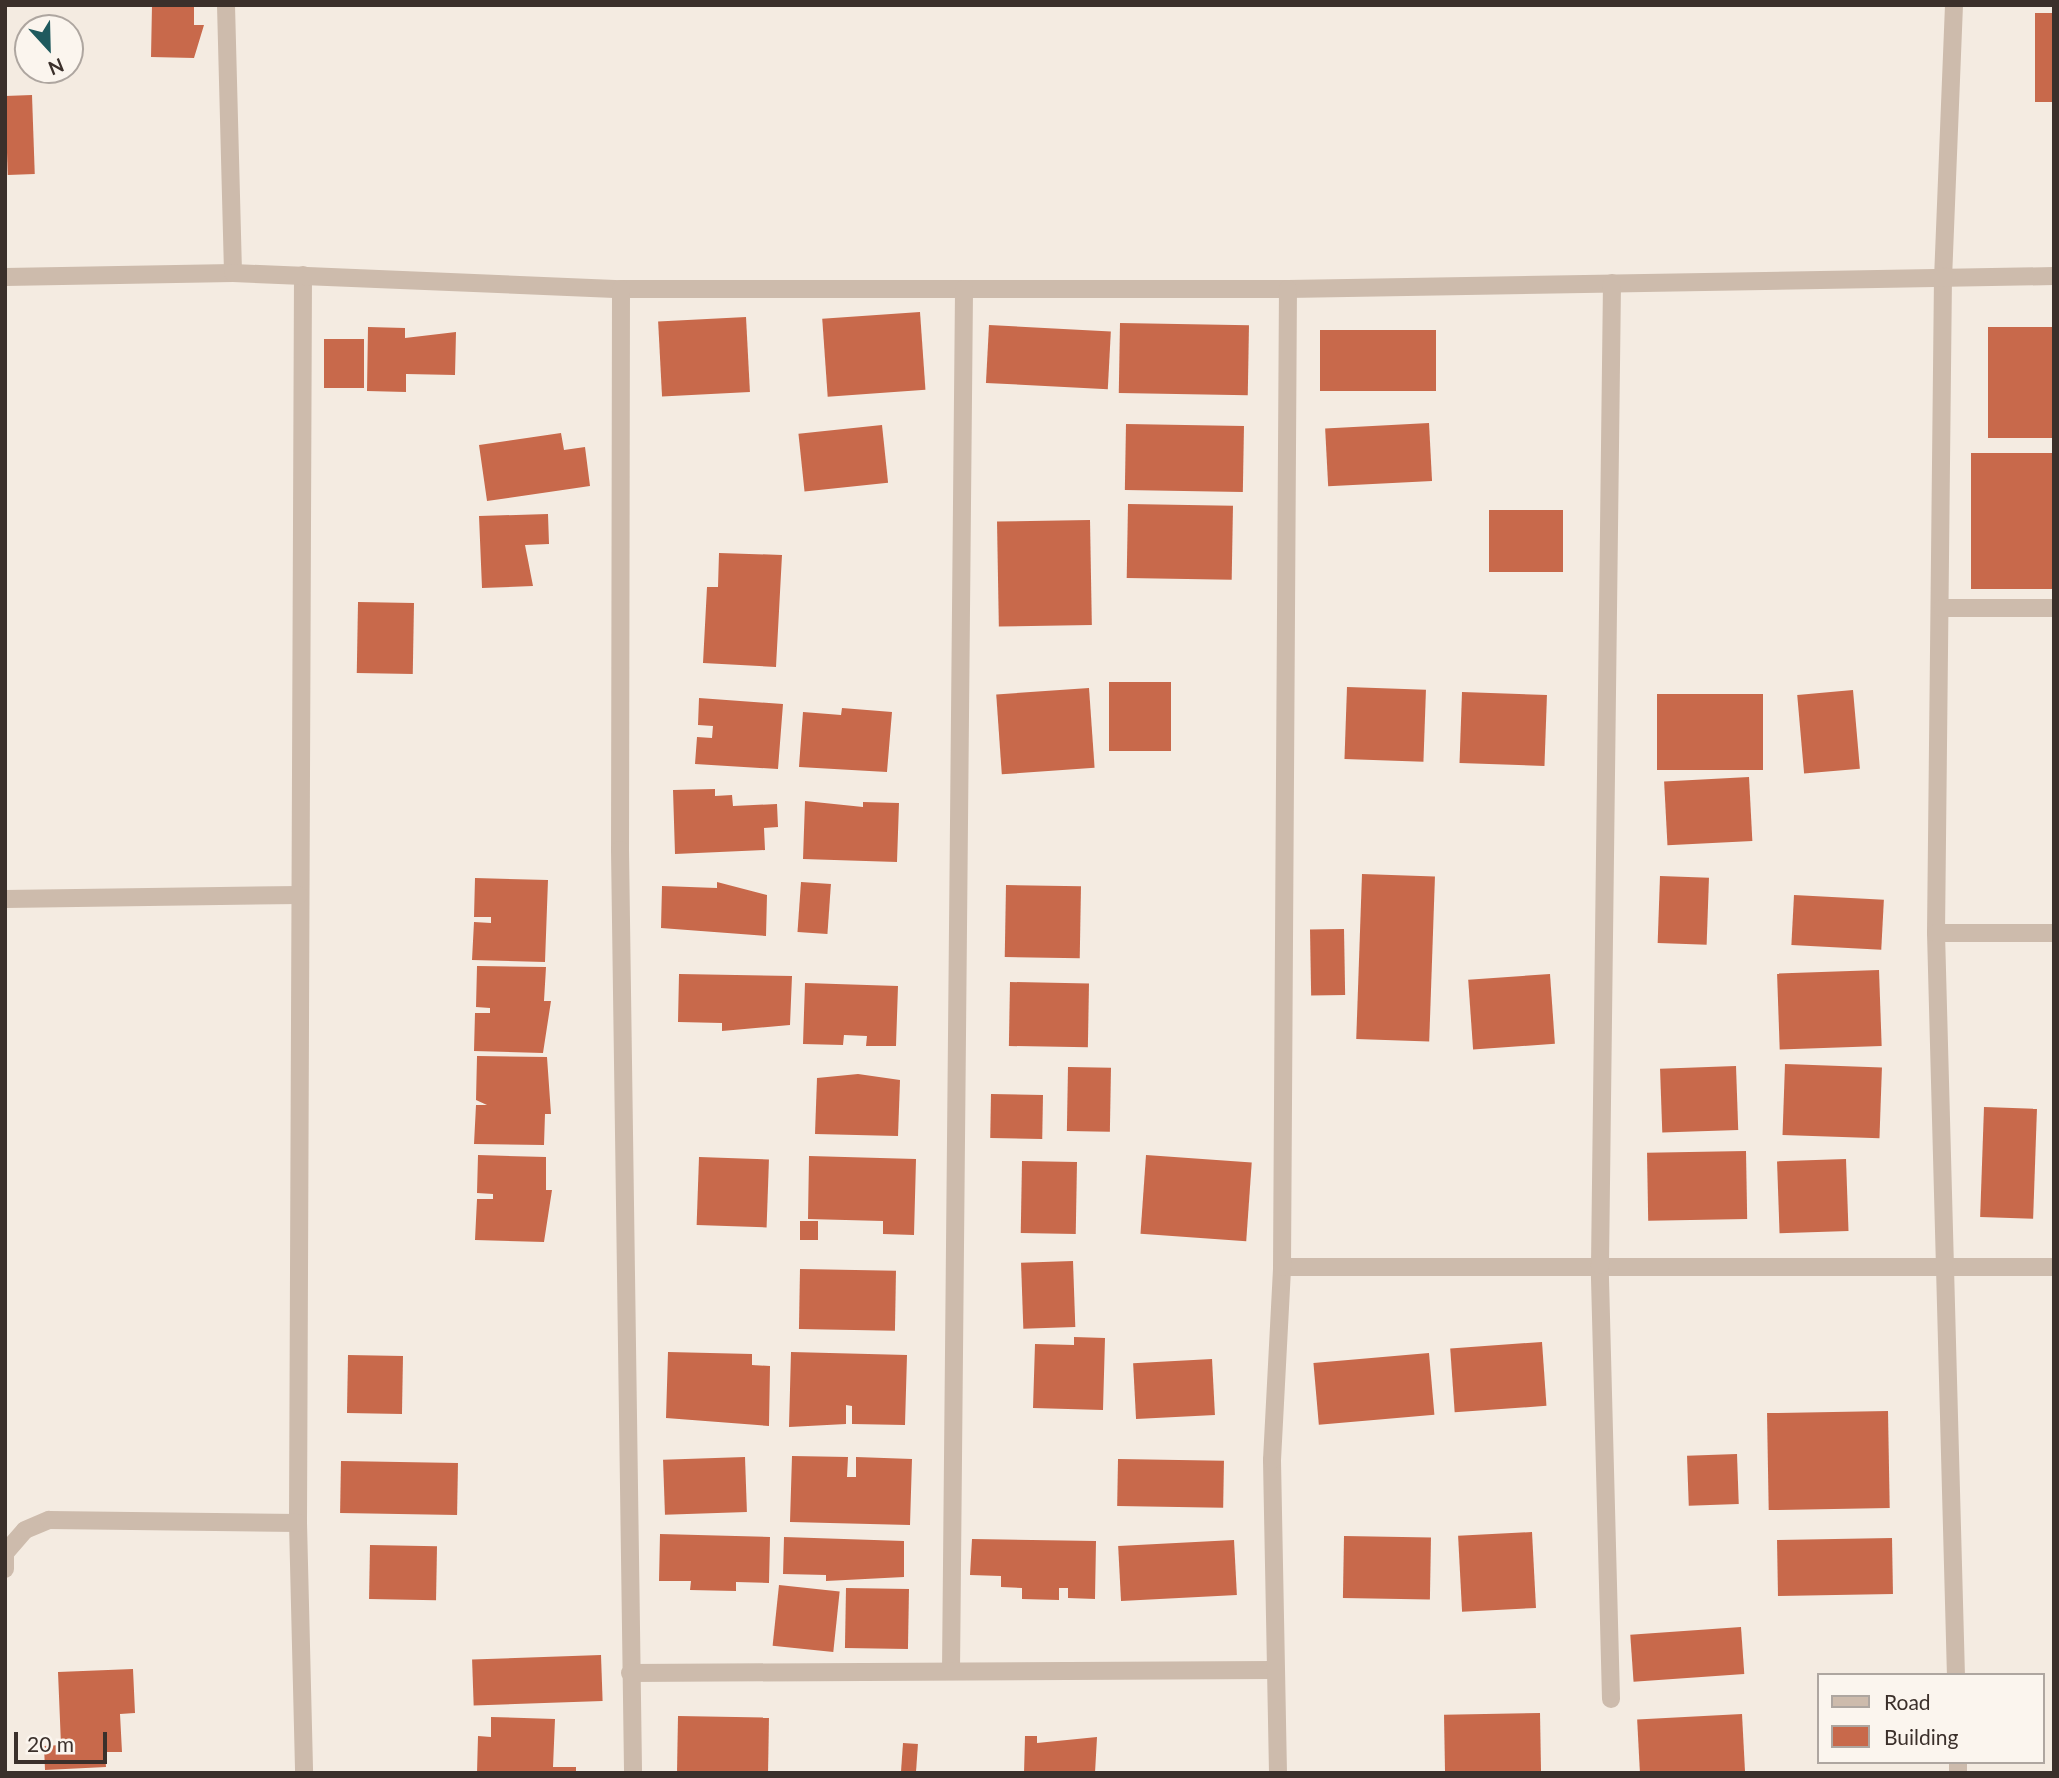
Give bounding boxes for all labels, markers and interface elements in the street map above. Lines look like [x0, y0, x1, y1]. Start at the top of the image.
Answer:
north arrow [14, 14, 84, 84]
text: N [45, 54, 67, 80]
legend [1818, 1673, 2045, 1764]
text: Road [1884, 1689, 1931, 1714]
scale bar [18, 1718, 110, 1762]
text: Building [1884, 1724, 1959, 1749]
text: 20 m [27, 1731, 74, 1756]

